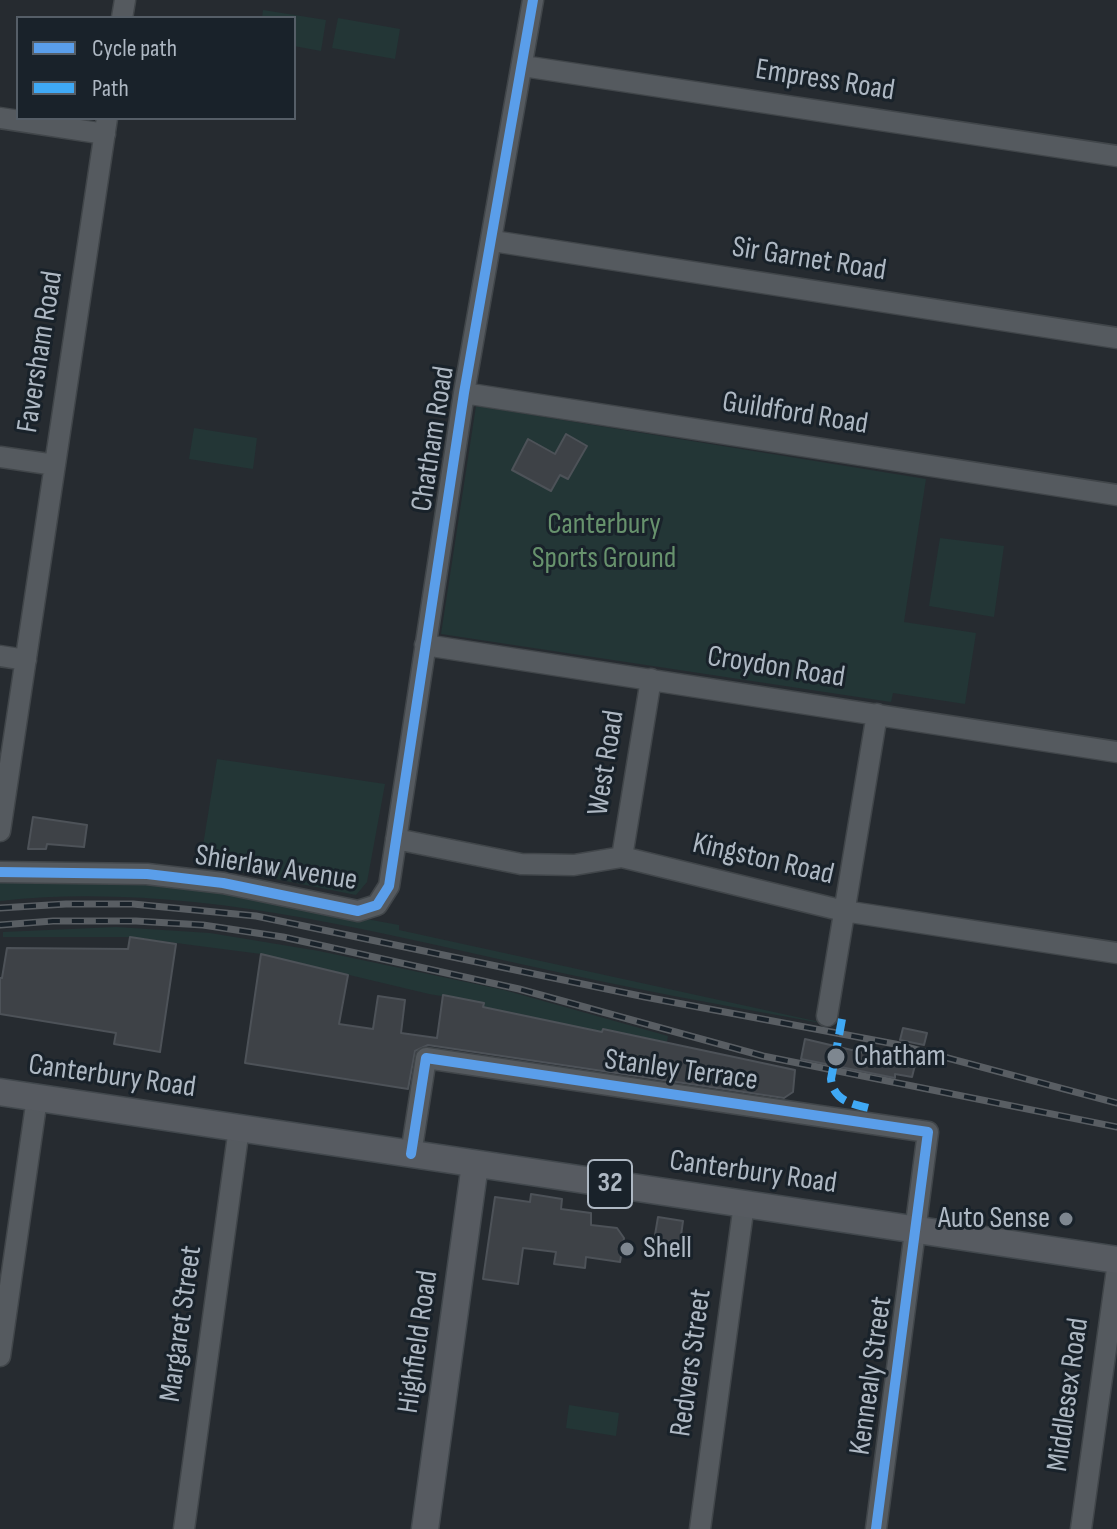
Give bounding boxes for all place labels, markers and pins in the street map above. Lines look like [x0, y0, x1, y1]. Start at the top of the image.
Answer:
place label: Chatham [854, 1039, 946, 1075]
marker: Chatham [825, 1046, 847, 1068]
place label: Auto Sense [938, 1201, 1050, 1237]
marker: Auto Sense [1057, 1210, 1075, 1228]
place label: Shell [643, 1231, 692, 1267]
marker: Shell [618, 1240, 636, 1258]

